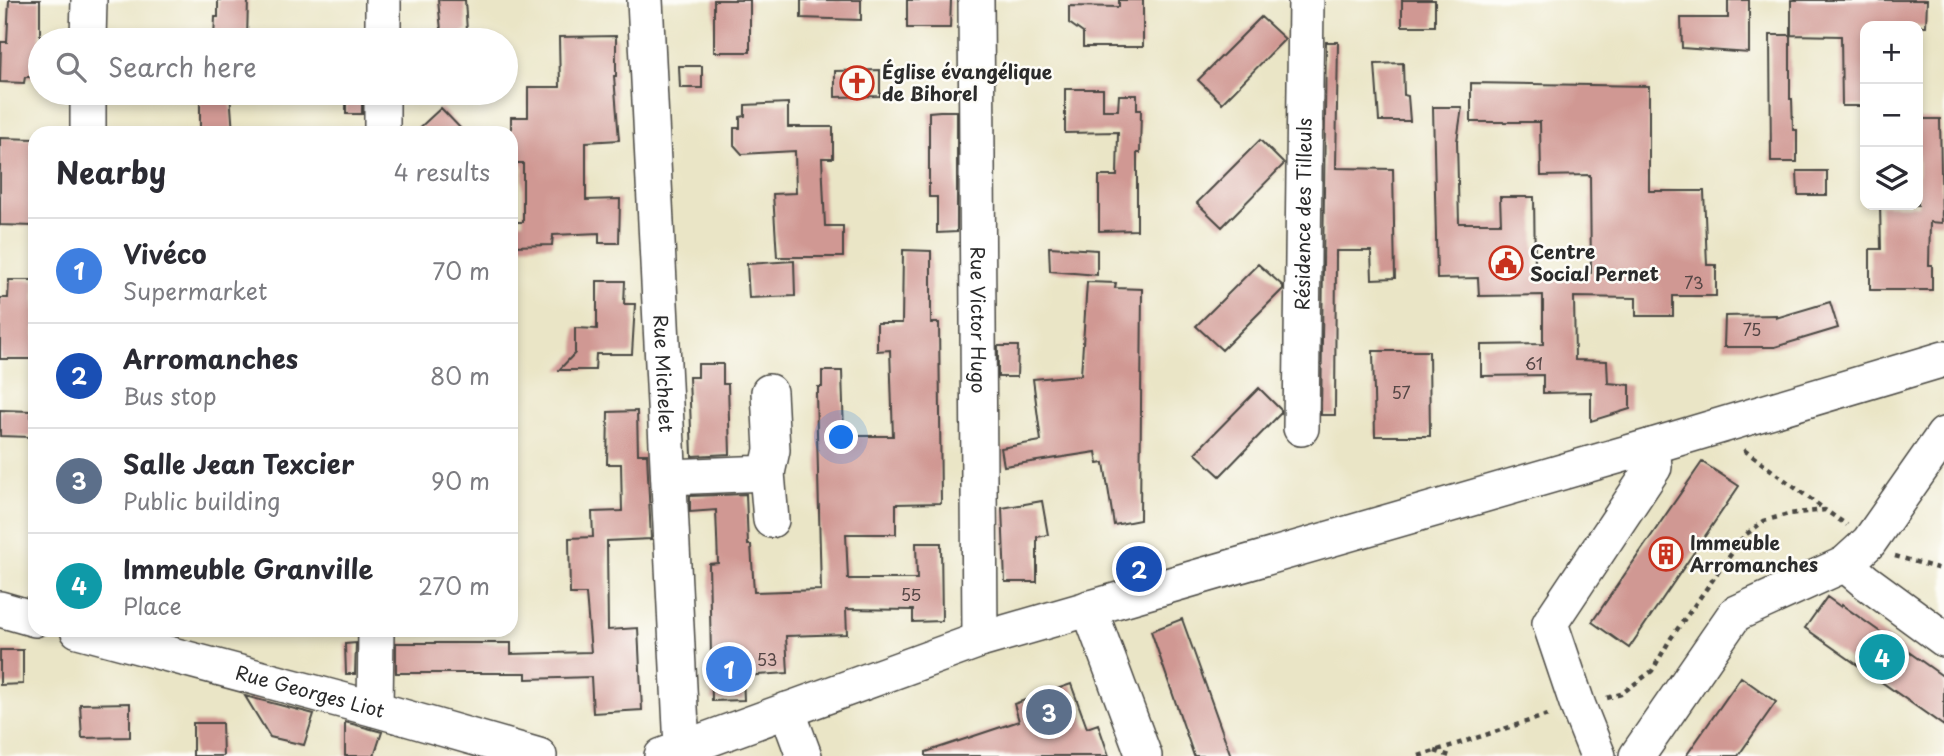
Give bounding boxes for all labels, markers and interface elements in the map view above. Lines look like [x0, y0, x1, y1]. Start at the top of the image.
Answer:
map controls [1860, 21, 1923, 210]
button: + [1860, 21, 1923, 84]
search box [28, 28, 518, 105]
text: Search here [108, 47, 257, 86]
icon: search [52, 48, 90, 86]
place label: Église évangélique de Bihorel [882, 57, 1052, 107]
church icon: Église évangélique de Bihorel [838, 64, 876, 102]
button: − [1860, 84, 1923, 147]
street label: Résidence des Tilleuls [1287, 117, 1318, 311]
button: layers [1860, 147, 1923, 210]
text: Nearby [56, 149, 166, 194]
text: 4 results [394, 154, 490, 189]
text: Vivéco [123, 234, 207, 273]
place label: Centre Social Pernet [1530, 237, 1659, 287]
public building icon: Centre Social Pernet [1487, 244, 1525, 282]
street label: Rue Victor Hugo [965, 246, 993, 394]
text: 1 [74, 253, 85, 288]
text: 70 m [432, 253, 490, 288]
house number: 73 [1684, 270, 1704, 294]
text: Supermarket [123, 273, 267, 308]
street label: Rue Michelet [648, 314, 681, 433]
house number: 75 [1743, 317, 1761, 341]
text: Arromanches [123, 339, 298, 378]
house number: 61 [1525, 351, 1543, 375]
text: 2 [71, 358, 87, 393]
text: 80 m [430, 358, 490, 393]
text: Bus stop [123, 378, 217, 413]
house number: 57 [1391, 380, 1411, 404]
your location [824, 420, 858, 454]
text: Salle Jean Texcier [123, 444, 354, 483]
text: 3 [71, 463, 87, 498]
text: 90 m [431, 463, 490, 498]
text: Public building [123, 483, 280, 518]
place label: Immeuble Arromanches [1689, 528, 1818, 578]
building icon: Immeuble Arromanches [1647, 535, 1685, 573]
pin: 2 [1116, 543, 1162, 595]
text: Immeuble Granville [123, 549, 373, 588]
text: 4 [71, 568, 87, 603]
text: 270 m [418, 568, 490, 603]
house number: 55 [901, 582, 921, 606]
text: Place [123, 588, 182, 623]
pin: 4 [1859, 631, 1905, 683]
pin: 1 [706, 643, 752, 695]
house number: 53 [757, 647, 777, 671]
street label: Rue Georges Liot [233, 658, 388, 724]
pin: 3 [1026, 686, 1072, 738]

